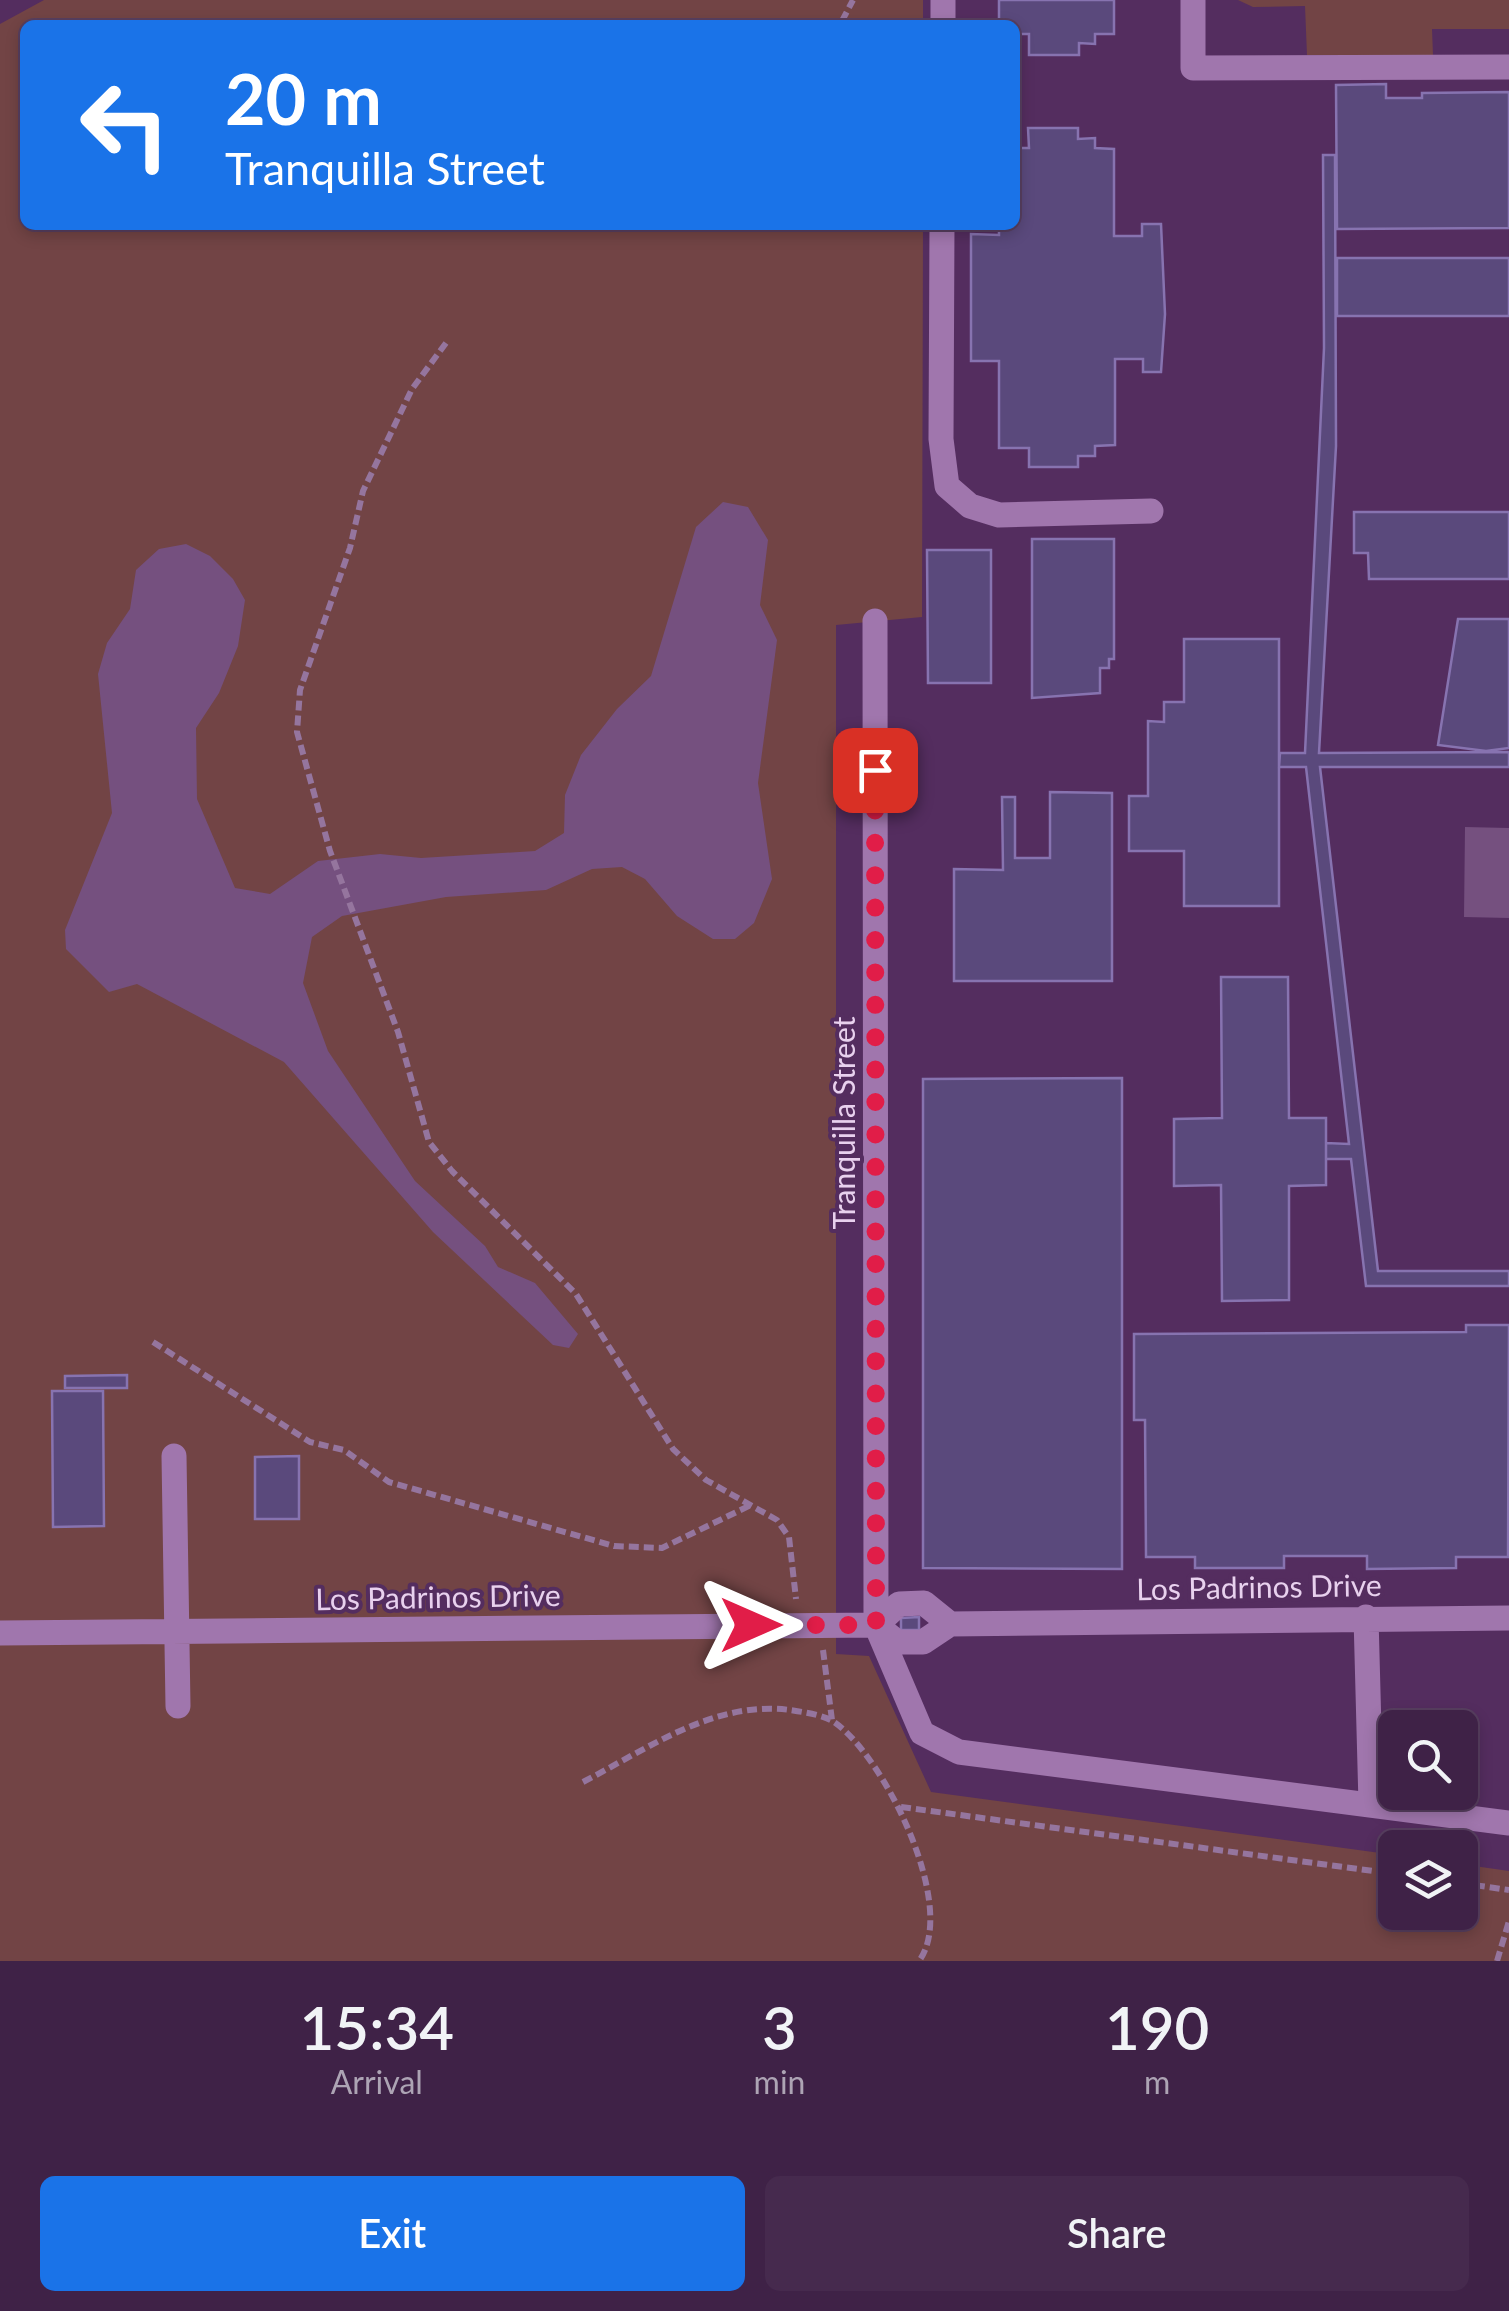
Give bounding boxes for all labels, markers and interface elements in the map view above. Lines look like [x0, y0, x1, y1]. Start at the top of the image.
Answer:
text: 20 m [225, 56, 382, 140]
icon: left [60, 60, 190, 190]
text: Tranquilla Street [225, 141, 545, 195]
pin [833, 728, 918, 813]
icon: arrive [848, 743, 903, 798]
street label: Tranquilla Street [825, 1016, 861, 1230]
street label: Los Padrinos Drive [1136, 1566, 1382, 1606]
position arrow [699, 1573, 803, 1677]
street label: Los Padrinos Drive [315, 1576, 561, 1616]
map controls [1378, 1710, 1478, 1930]
button: search [1378, 1710, 1478, 1810]
button: layers [1378, 1830, 1478, 1930]
text: 15:34 [300, 1991, 454, 2063]
text: 3 [762, 1991, 797, 2063]
text: 190 [1105, 1991, 1209, 2063]
text: Arrival [331, 2062, 423, 2101]
text: min [754, 2062, 805, 2101]
text: m [1144, 2062, 1170, 2101]
button: Exit [40, 2176, 745, 2291]
button: Share [765, 2176, 1469, 2291]

